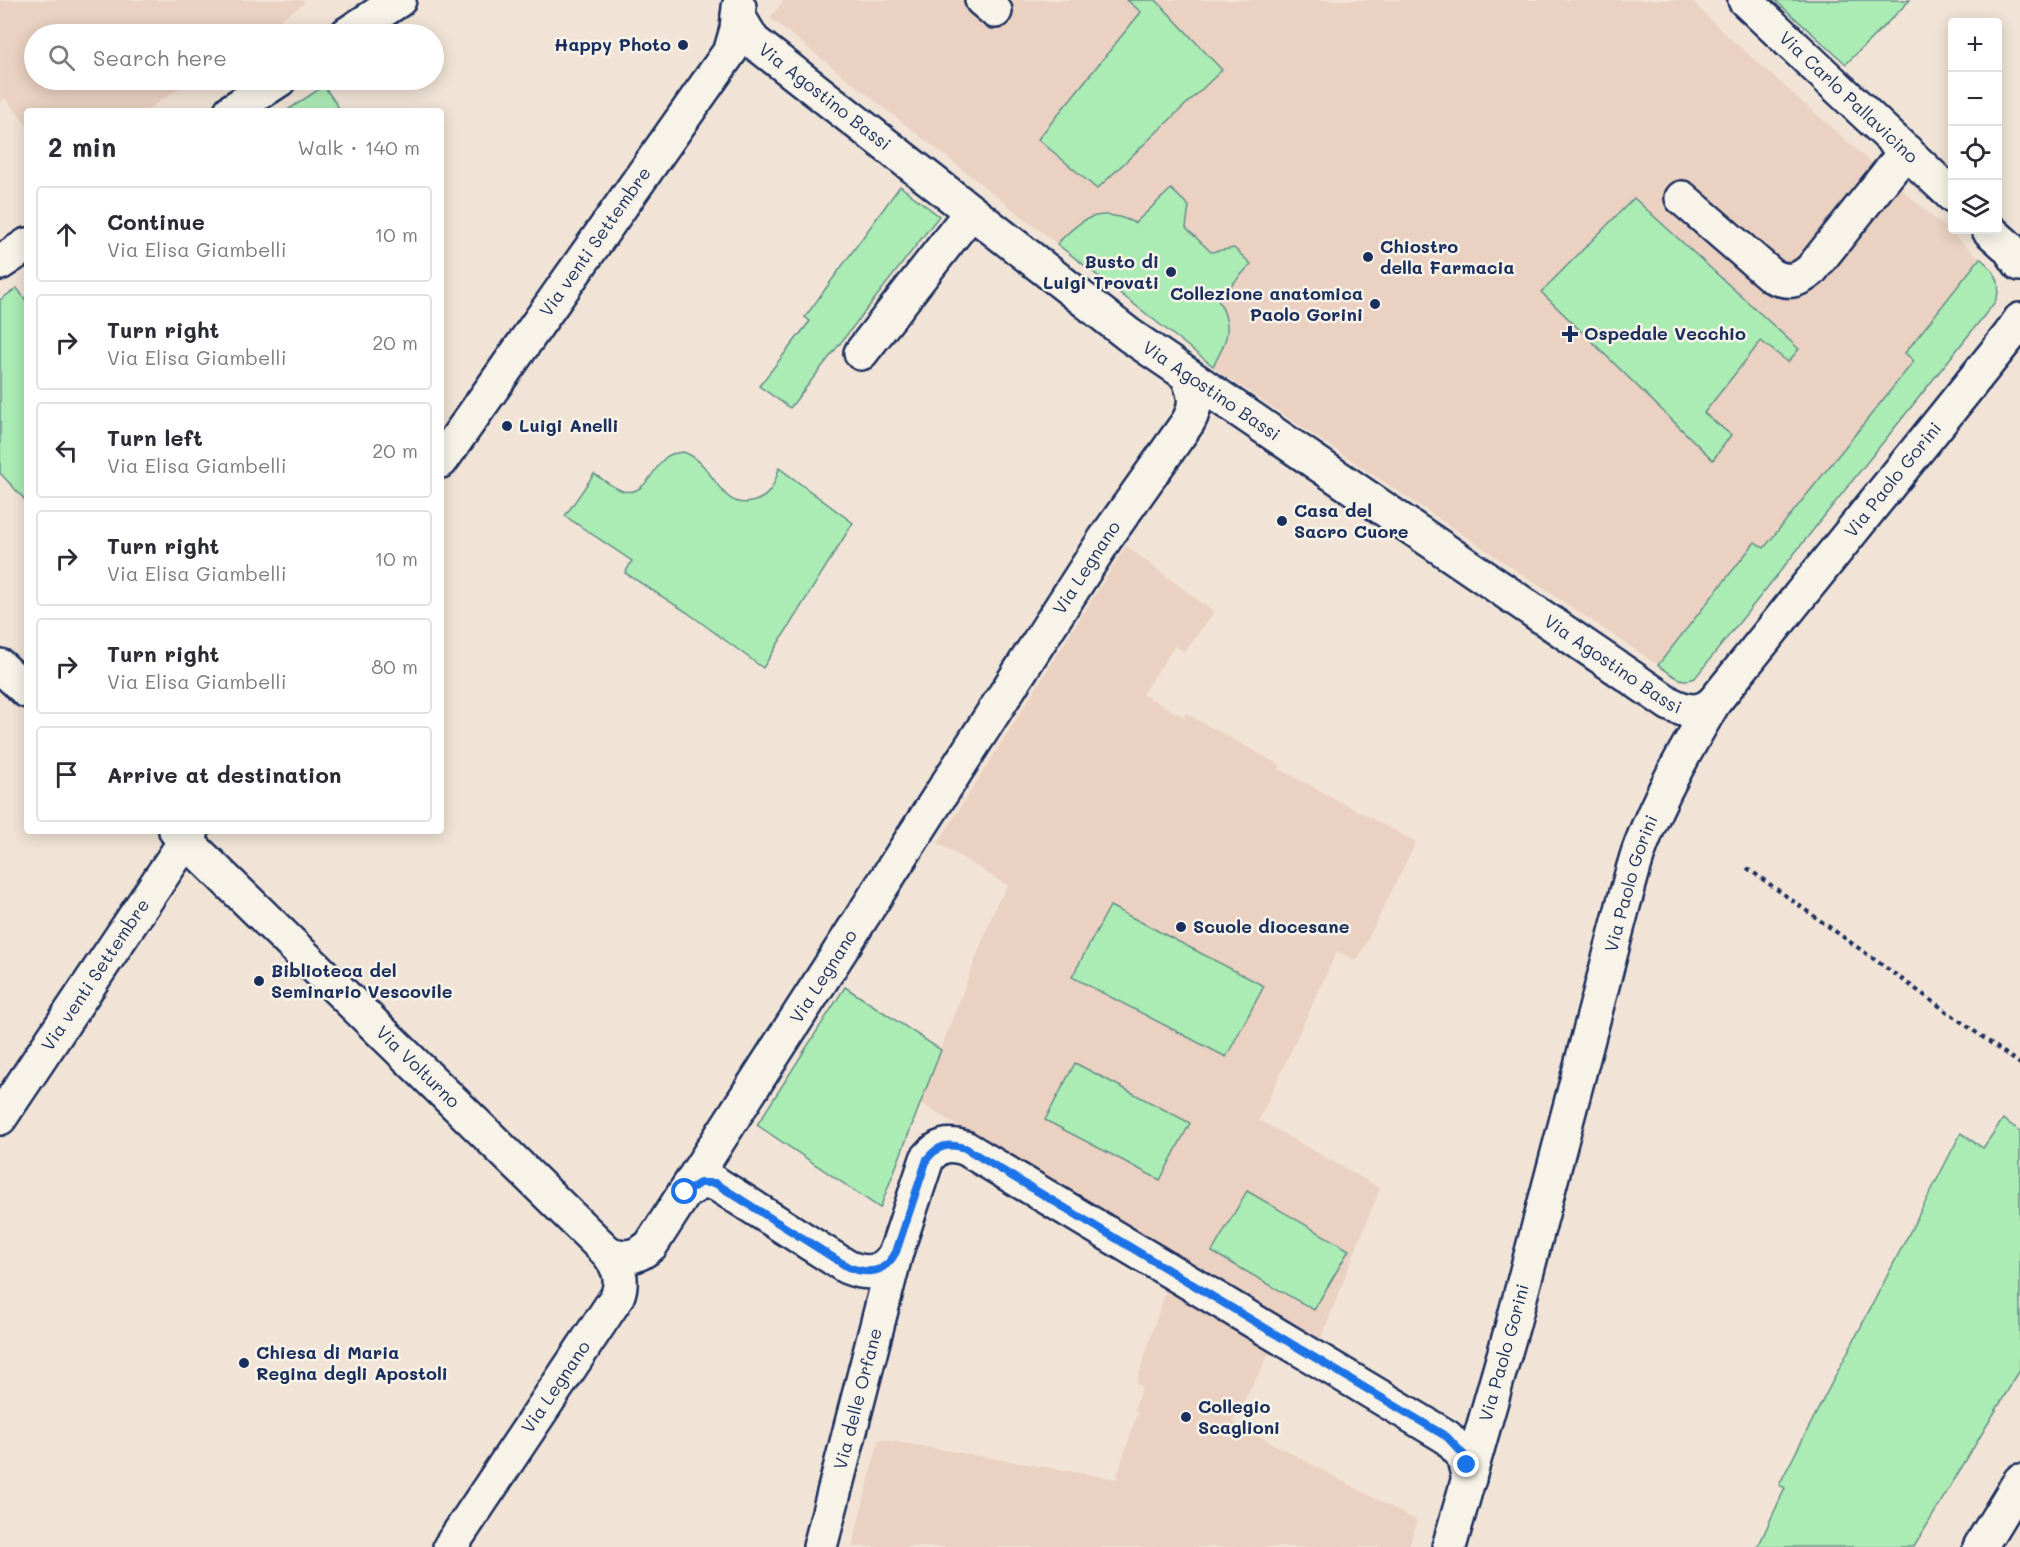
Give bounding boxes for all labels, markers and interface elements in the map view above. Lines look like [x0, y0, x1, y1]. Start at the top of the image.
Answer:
map controls [1948, 18, 2002, 234]
button: + [1948, 18, 2002, 72]
search box [24, 24, 444, 90]
street label: Via Carlo Pallavicino [1774, 25, 1924, 168]
place label: Happy Photo [554, 32, 671, 56]
street label: Via Agostino Bassi [754, 37, 896, 155]
marker: Happy Photo [676, 38, 690, 52]
icon: search [45, 41, 78, 74]
text: Search here [93, 43, 227, 72]
button: − [1948, 72, 2002, 126]
button: locate [1948, 126, 2002, 180]
text: 2 min [48, 130, 116, 164]
text: Walk · 140 m [297, 134, 420, 160]
street label: Via venti Settembre [533, 162, 656, 321]
button: layers [1948, 180, 2002, 234]
text: Continue [107, 207, 205, 236]
icon: ahead [50, 218, 83, 251]
text: 10 m [374, 221, 418, 247]
place label: Chiostro della Farmacia [1380, 234, 1515, 279]
text: Via Elisa Giambelli [107, 236, 287, 262]
place label: Busto di Luigi Trovati [1043, 249, 1159, 294]
marker: Chiostro della Farmacia [1361, 250, 1375, 264]
marker: Busto di Luigi Trovati [1164, 265, 1178, 279]
place label: Collezione anatomica Paolo Gorini [1170, 281, 1363, 326]
marker: Collezione anatomica Paolo Gorini [1368, 297, 1382, 311]
text: Turn right [107, 315, 219, 344]
place label: Ospedale Vecchio [1584, 321, 1746, 345]
marker: Ospedale Vecchio [1561, 325, 1579, 343]
icon: right [50, 326, 83, 359]
text: 20 m [372, 329, 418, 355]
street label: Via Agostino Bassi [1138, 335, 1285, 446]
text: Via Elisa Giambelli [107, 344, 287, 370]
place label: Luigi Anelli [519, 413, 619, 437]
street label: Via Paolo Gorini [1838, 416, 1946, 542]
marker: Luigi Anelli [500, 419, 514, 433]
text: Turn left [107, 423, 203, 452]
icon: left [50, 434, 83, 467]
text: 20 m [372, 437, 418, 463]
text: Via Elisa Giambelli [107, 452, 287, 478]
place label: Casa del Sacro Cuore [1294, 498, 1409, 543]
marker: Casa del Sacro Cuore [1275, 514, 1289, 528]
street label: Via Legnano [1047, 515, 1125, 619]
text: Turn right [107, 531, 219, 560]
icon: right [50, 542, 83, 575]
text: 10 m [374, 545, 418, 571]
text: Via Elisa Giambelli [107, 560, 287, 586]
street label: Via Agostino Bassi [1540, 609, 1685, 719]
text: Turn right [107, 639, 219, 668]
icon: right [50, 650, 83, 683]
text: 80 m [371, 653, 418, 679]
text: Via Elisa Giambelli [107, 668, 287, 694]
icon: arrive [50, 758, 83, 791]
text: Arrive at destination [107, 760, 342, 789]
street label: Via Paolo Gorini [1598, 811, 1663, 954]
street label: Via venti Settembre [35, 894, 154, 1055]
place label: Scuole diocesane [1193, 914, 1350, 938]
marker: Scuole diocesane [1174, 920, 1188, 934]
street label: Via Legnano [784, 924, 862, 1027]
place label: Biblioteca del Seminario Vescovile [271, 958, 453, 1003]
marker: Biblioteca del Seminario Vescovile [252, 974, 266, 988]
street label: Via Volturno [371, 1020, 466, 1113]
route start [671, 1178, 697, 1204]
street label: Via Paolo Gorini [1473, 1281, 1534, 1424]
street label: Via delle Orfane [827, 1325, 887, 1472]
street label: Via Legnano [515, 1335, 595, 1437]
place label: Chiesa di Maria Regina degli Apostoli [256, 1340, 448, 1385]
marker: Chiesa di Maria Regina degli Apostoli [237, 1356, 251, 1370]
place label: Collegio Scaglioni [1198, 1394, 1280, 1439]
marker: Collegio Scaglioni [1179, 1410, 1193, 1424]
route end [1453, 1451, 1479, 1477]

